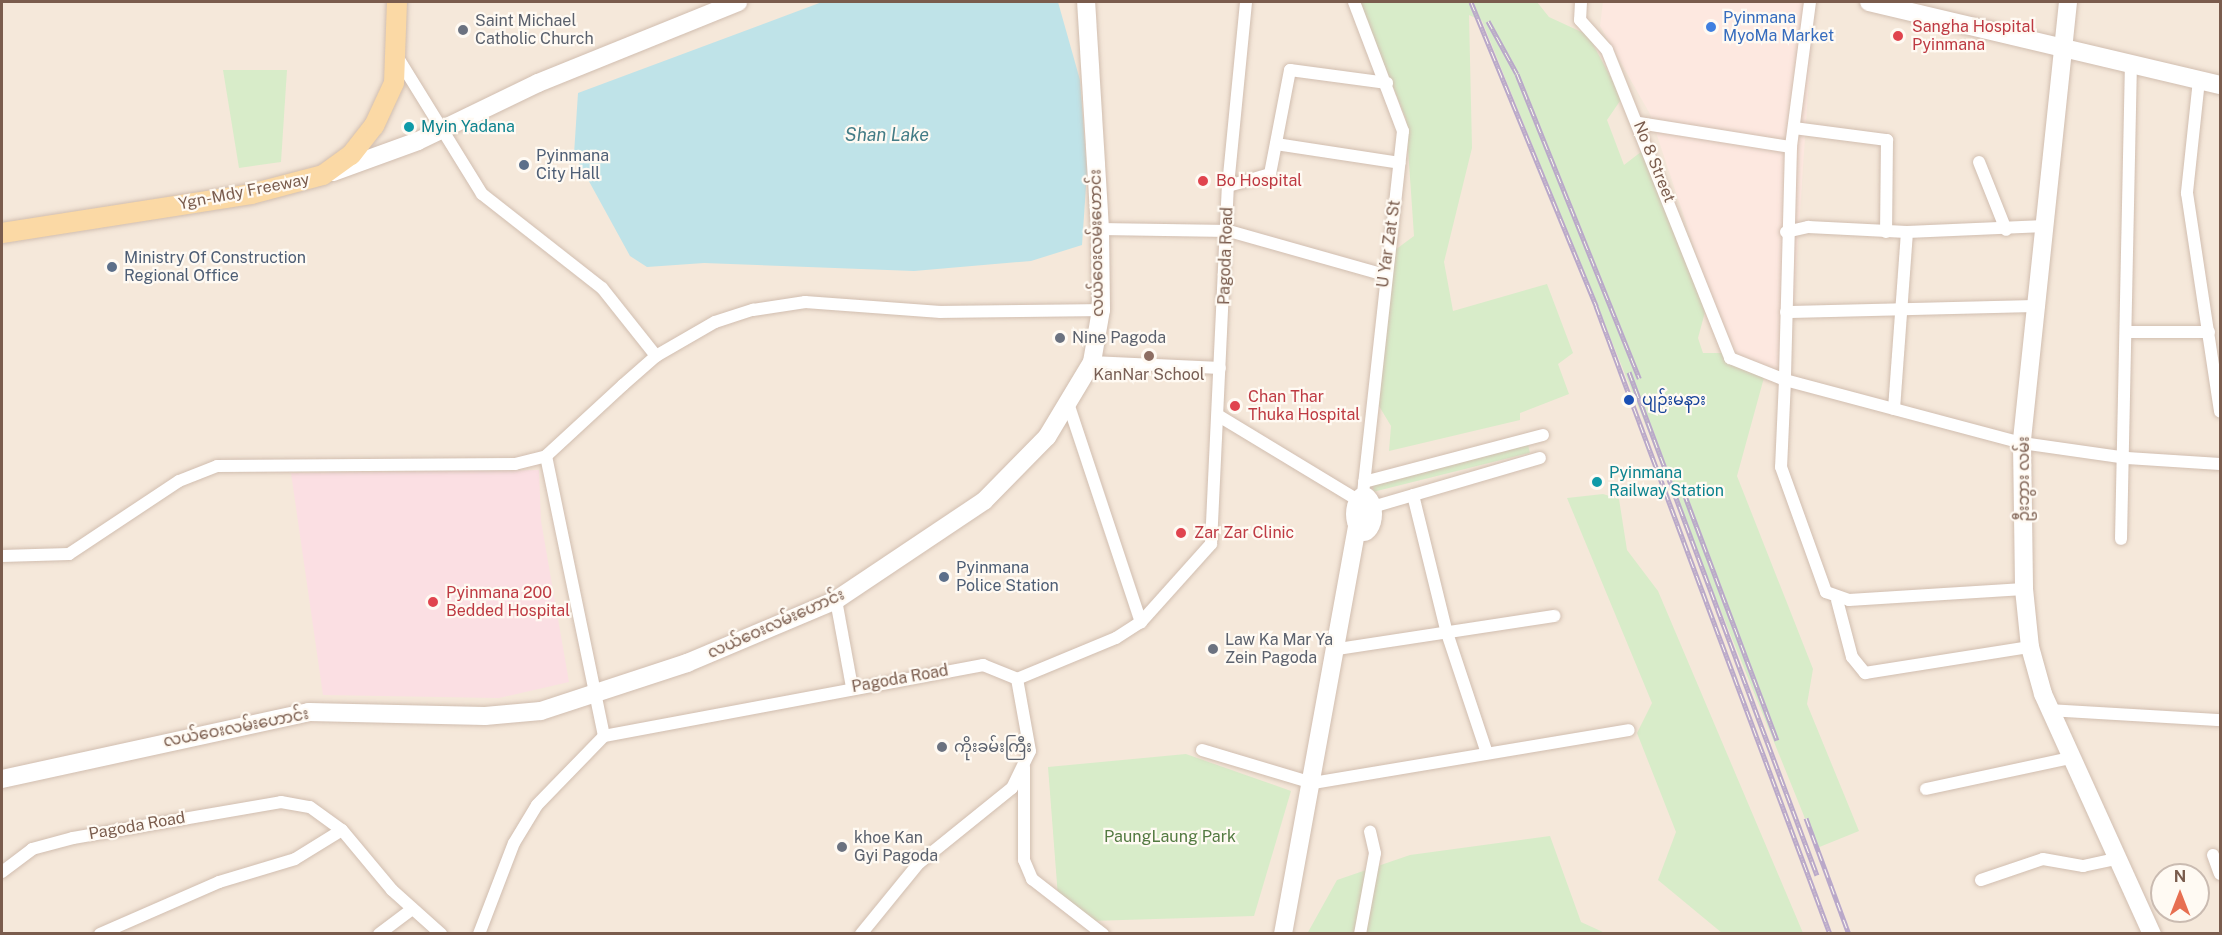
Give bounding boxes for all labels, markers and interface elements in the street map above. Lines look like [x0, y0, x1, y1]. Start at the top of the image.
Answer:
place label: Pyinmana MyoMa Market [1723, 8, 1834, 46]
place label: Saint Michael Catholic Church [475, 11, 594, 49]
place label: Sangha Hospital Pyinmana [1912, 17, 2035, 55]
marker: Pyinmana MyoMa Market [1704, 20, 1718, 34]
marker: Saint Michael Catholic Church [456, 23, 470, 37]
marker: Sangha Hospital Pyinmana [1889, 27, 1907, 45]
place label: Myin Yadana [421, 117, 515, 137]
street label: No 8 Street [1629, 119, 1679, 205]
marker: Myin Yadana [402, 120, 416, 134]
water label: Shan Lake [845, 124, 929, 146]
place label: Pyinmana City Hall [536, 146, 609, 184]
marker: Pyinmana City Hall [517, 158, 531, 172]
street label: လယ်ဝေးလမ်းဟောင်း [1086, 169, 1108, 317]
street label: Ygn-Mdy Freeway [177, 170, 311, 214]
place label: Bo Hospital [1216, 171, 1302, 191]
marker: Bo Hospital [1194, 172, 1212, 190]
street label: U Yar Zat St [1373, 199, 1405, 289]
street label: Pagoda Road [1215, 207, 1237, 305]
place label: Ministry Of Construction Regional Office [124, 248, 306, 286]
marker: Ministry Of Construction Regional Office [105, 260, 119, 274]
place label: Nine Pagoda [1072, 328, 1166, 348]
marker: Nine Pagoda [1053, 331, 1067, 345]
marker: KanNar School [1142, 349, 1156, 363]
place label: KanNar School [1093, 365, 1205, 385]
place label: Chan Thar Thuka Hospital [1248, 387, 1360, 425]
place label: ပျဉ်းမနား [1642, 390, 1706, 410]
marker: ပျဉ်းမနား [1620, 391, 1638, 409]
marker: Chan Thar Thuka Hospital [1226, 397, 1244, 415]
street label: ဦးဘွား လမ်း [2014, 436, 2034, 522]
place label: Pyinmana Railway Station [1609, 463, 1724, 501]
marker: Pyinmana Railway Station [1590, 475, 1604, 489]
place label: Zar Zar Clinic [1194, 523, 1294, 543]
marker: Zar Zar Clinic [1172, 524, 1190, 542]
place label: Pyinmana Police Station [956, 558, 1059, 596]
marker: Pyinmana Police Station [937, 570, 951, 584]
place label: Pyinmana 200 Bedded Hospital [446, 583, 570, 621]
street label: လယ်ဝေးလမ်းဟောင်း [705, 585, 847, 663]
marker: Pyinmana 200 Bedded Hospital [424, 593, 442, 611]
place label: Law Ka Mar Ya Zein Pagoda [1225, 630, 1333, 668]
marker: Law Ka Mar Ya Zein Pagoda [1206, 642, 1220, 656]
street label: Pagoda Road [850, 661, 950, 697]
street label: လယ်ဝေးလမ်းဟောင်း [162, 704, 310, 752]
place label: ကိုးခမ်းကြီး [954, 737, 1032, 757]
marker: ကိုးခမ်းကြီး [935, 740, 949, 754]
street label: Pagoda Road [87, 808, 187, 844]
park label: PaungLaung Park [1104, 827, 1236, 847]
place label: khoe Kan Gyi Pagoda [854, 828, 938, 866]
marker: khoe Kan Gyi Pagoda [835, 840, 849, 854]
north arrow [2150, 863, 2210, 923]
text: N [2174, 867, 2186, 886]

